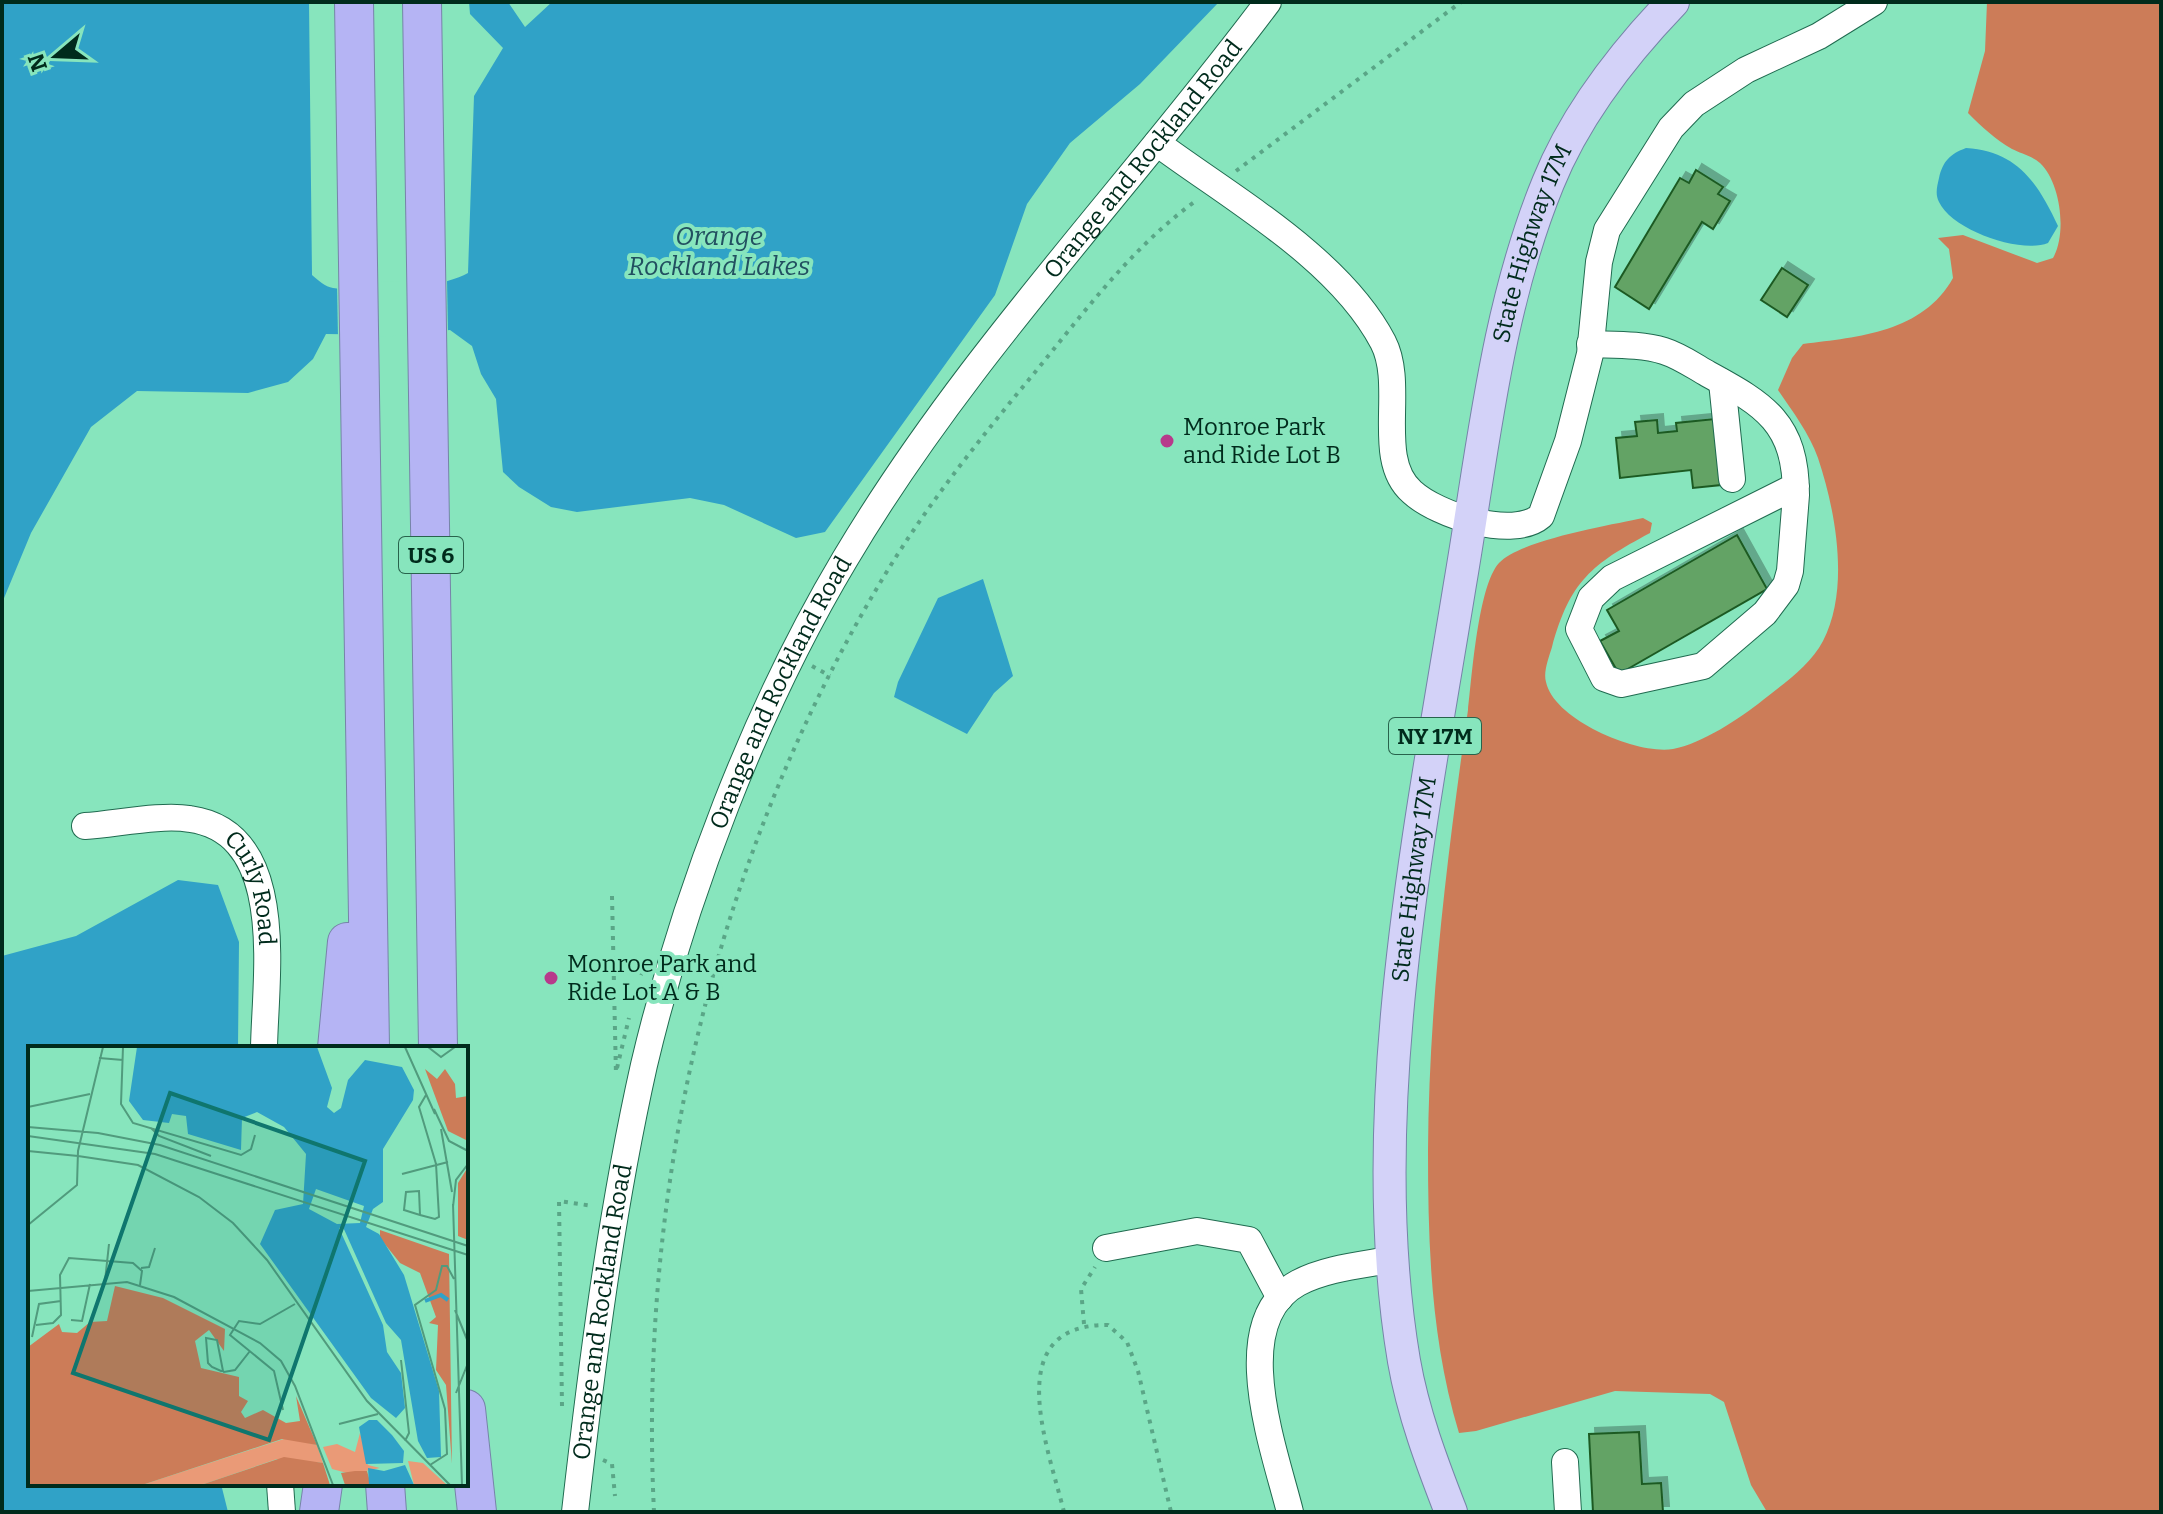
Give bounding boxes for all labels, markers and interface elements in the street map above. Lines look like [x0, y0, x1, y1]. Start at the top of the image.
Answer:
north arrow [16, 16, 96, 96]
street label: Orange and Rockland Road [1038, 34, 1248, 284]
text: N [22, 50, 53, 75]
street label: State Highway 17M [1487, 140, 1578, 345]
water label: Orange Rockland Lakes [628, 221, 810, 282]
place label: Monroe Park and Ride Lot B [1183, 413, 1341, 469]
marker: Monroe Park and Ride Lot B [1158, 432, 1176, 450]
road number: US 6 [399, 537, 463, 573]
street label: Orange and Rockland Road [704, 551, 857, 833]
road number: NY 17M [1389, 718, 1481, 754]
street label: State Highway 17M [1386, 775, 1442, 984]
street label: Curly Road [219, 825, 281, 946]
place label: Monroe Park and Ride Lot A & B [567, 950, 757, 1006]
marker: Monroe Park and Ride Lot A & B [542, 969, 560, 987]
inset map [28, 1046, 468, 1486]
street label: Orange and Rockland Road [567, 1162, 638, 1461]

